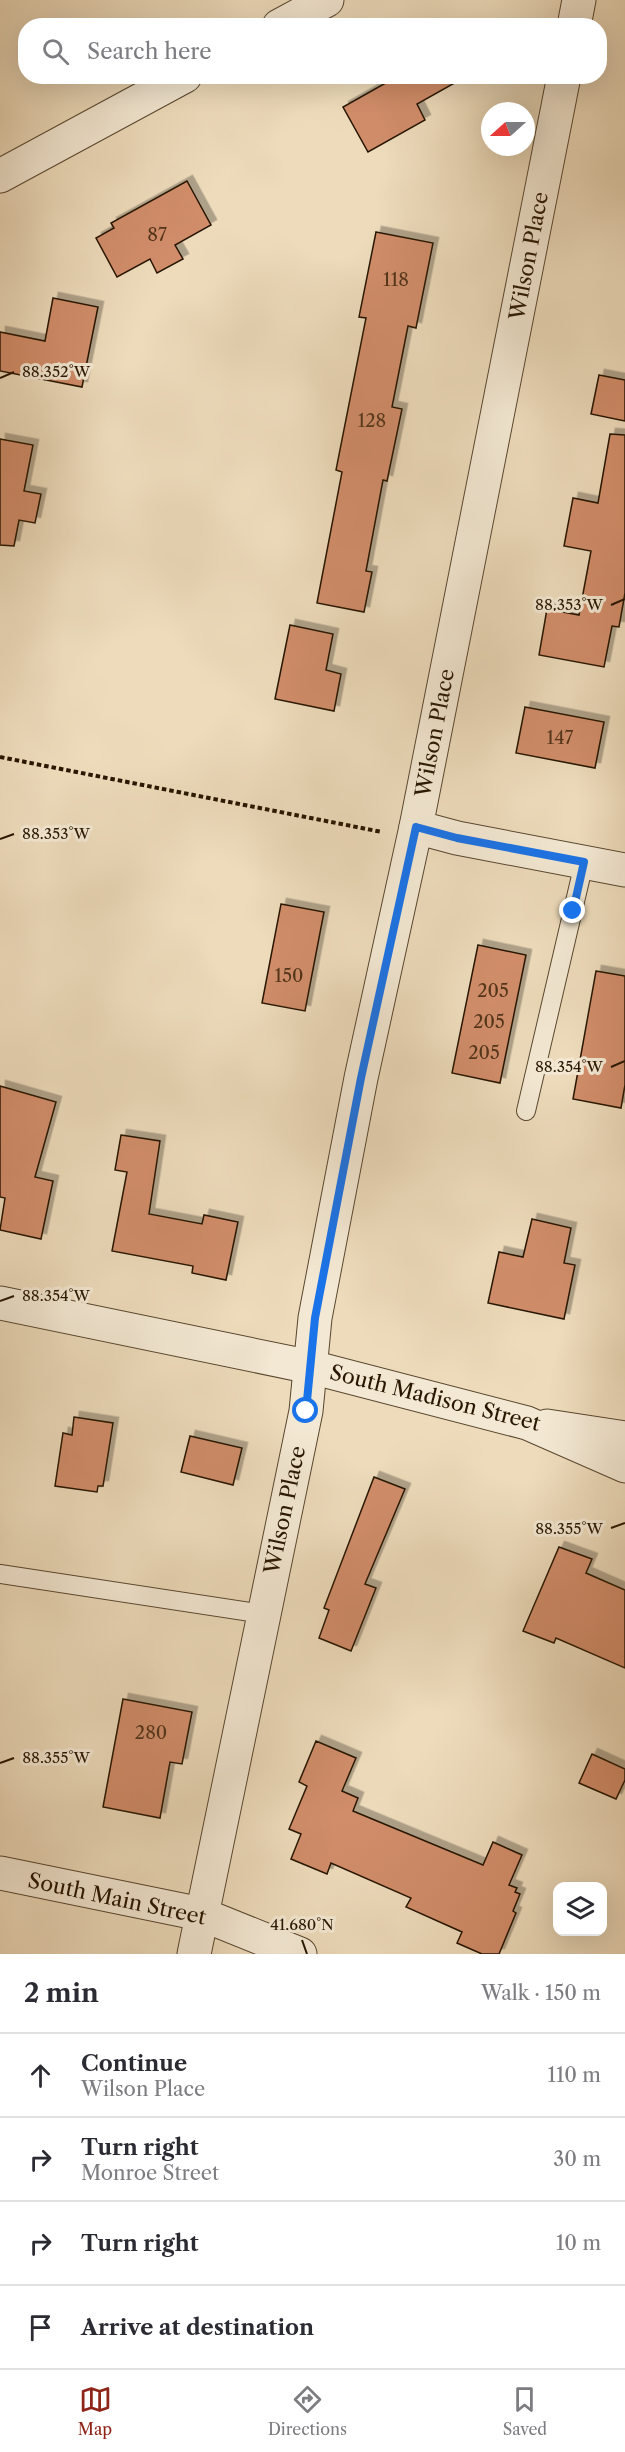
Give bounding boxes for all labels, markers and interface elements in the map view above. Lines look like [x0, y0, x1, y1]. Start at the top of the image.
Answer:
search box [18, 18, 607, 84]
icon: search [39, 35, 72, 68]
text: Search here [87, 38, 212, 65]
north arrow [481, 102, 535, 156]
street label: Wilson Place [504, 190, 553, 323]
house number: 87 [147, 224, 167, 246]
house number: 118 [383, 269, 409, 291]
text: 88.352°W [22, 362, 91, 381]
house number: 128 [358, 410, 386, 432]
text: 88.353°W [535, 595, 603, 614]
street label: Wilson Place [410, 667, 459, 800]
house number: 147 [547, 727, 574, 749]
text: 88.353°W [22, 824, 90, 843]
route end [559, 897, 585, 923]
house number: 150 [275, 965, 303, 987]
house number: 205 [477, 980, 509, 1002]
house number: 205 [473, 1011, 505, 1033]
house number: 205 [468, 1042, 500, 1064]
text: 88.354°W [535, 1057, 604, 1076]
text: 88.354°W [22, 1286, 91, 1305]
street label: South Madison Street [327, 1359, 544, 1436]
route start [292, 1397, 318, 1423]
street label: Wilson Place [259, 1444, 310, 1577]
text: 88.355°W [535, 1519, 603, 1538]
house number: 280 [135, 1722, 167, 1744]
text: 88.355°W [22, 1748, 90, 1767]
street label: South Main Street [26, 1867, 209, 1930]
map controls [553, 1882, 607, 1936]
button: layers [553, 1882, 607, 1936]
text: 41.680°N [270, 1915, 334, 1934]
text: 2 min [24, 1977, 99, 2009]
text: Walk · 150 m [481, 1981, 601, 2005]
text: Continue [81, 2050, 187, 2077]
icon: ahead [24, 2059, 57, 2092]
text: 110 m [548, 2063, 601, 2087]
text: Wilson Place [81, 2077, 205, 2101]
text: Turn right [81, 2134, 199, 2161]
icon: right [24, 2143, 57, 2176]
text: 30 m [553, 2147, 601, 2171]
text: Monroe Street [81, 2161, 219, 2185]
icon: right [24, 2227, 57, 2260]
text: Turn right [81, 2230, 199, 2257]
text: 10 m [556, 2231, 601, 2255]
icon: arrive [24, 2311, 57, 2344]
text: Arrive at destination [81, 2314, 314, 2341]
tab: Map [78, 2383, 112, 2439]
tab: Directions [268, 2383, 347, 2439]
tab: Saved [503, 2383, 547, 2439]

